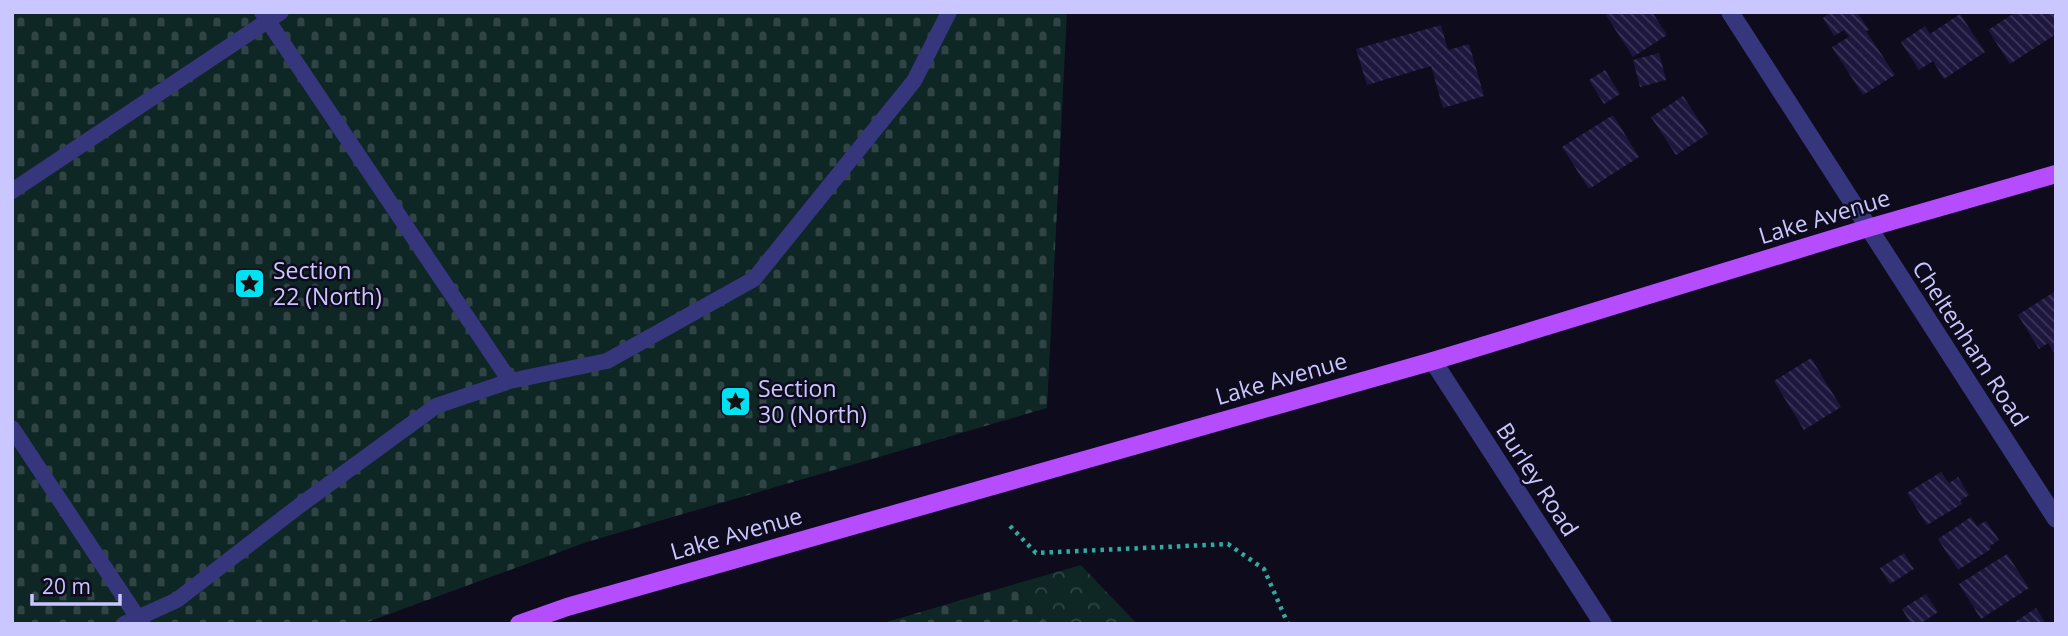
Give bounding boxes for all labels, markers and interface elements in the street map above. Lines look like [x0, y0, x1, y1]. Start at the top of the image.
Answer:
street label: Lake Avenue [1754, 181, 1894, 251]
place label: Section 22 (North) [273, 254, 382, 312]
street label: Cheltenham Road [1905, 254, 2037, 432]
place icon: Section 22 (North) [233, 266, 267, 300]
street label: Lake Avenue [1211, 344, 1351, 412]
place label: Section 30 (North) [758, 372, 867, 430]
place icon: Section 30 (North) [718, 384, 752, 418]
street label: Burley Road [1489, 416, 1587, 542]
street label: Lake Avenue [666, 499, 806, 567]
scale bar [32, 562, 119, 606]
text: 20 m [42, 572, 91, 600]

